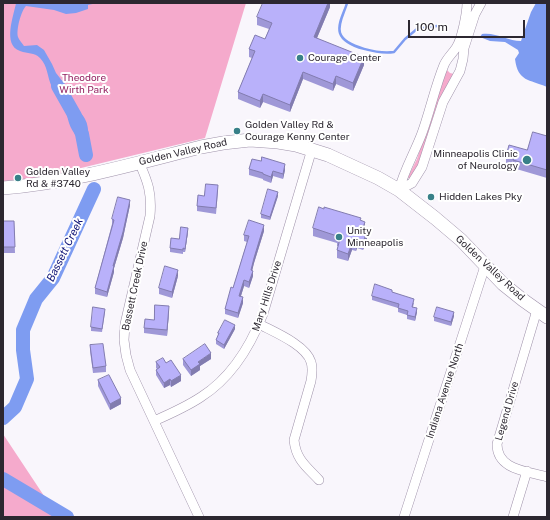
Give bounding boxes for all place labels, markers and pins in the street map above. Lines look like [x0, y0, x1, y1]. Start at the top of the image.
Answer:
place label: Courage Center [308, 52, 381, 64]
marker: Courage Center [295, 53, 305, 63]
place label: Golden Valley Rd & Courage Kenny Center [245, 119, 350, 142]
marker: Golden Valley Rd & Courage Kenny Center [232, 126, 242, 136]
place label: Minneapolis Clinic of Neurology [433, 148, 518, 172]
marker: Minneapolis Clinic of Neurology [521, 154, 533, 166]
place label: Golden Valley Rd & #3740 [26, 166, 90, 190]
marker: Golden Valley Rd & #3740 [13, 173, 23, 183]
place label: Hidden Lakes Pky [439, 191, 522, 203]
marker: Hidden Lakes Pky [426, 192, 436, 202]
place label: Unity Minneapolis [347, 225, 403, 248]
marker: Unity Minneapolis [334, 232, 344, 242]

